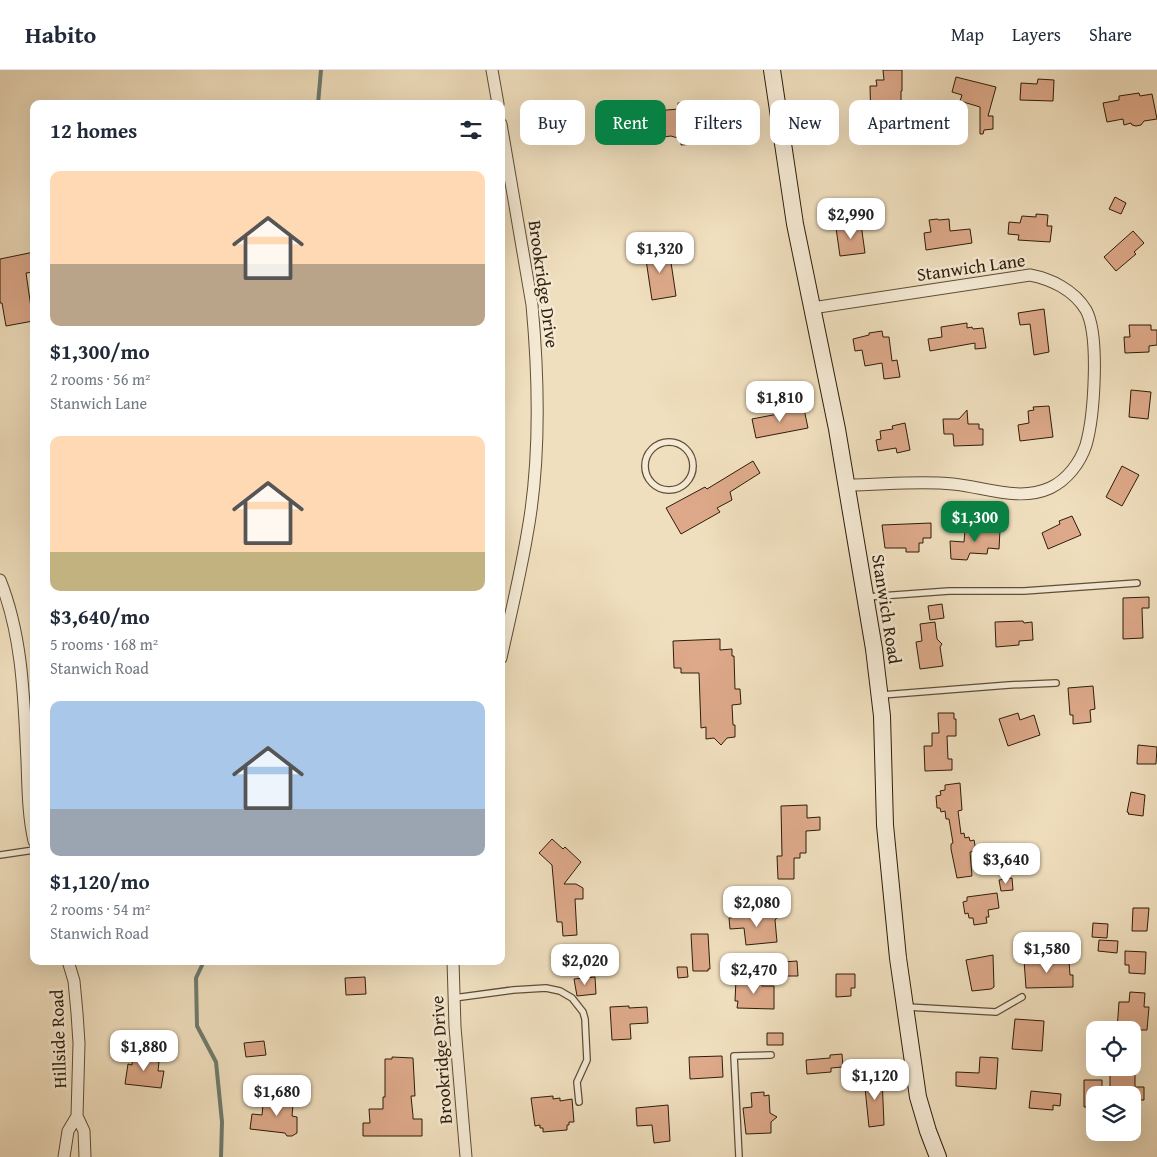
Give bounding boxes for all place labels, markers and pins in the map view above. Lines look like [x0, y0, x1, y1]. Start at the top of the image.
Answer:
pin: $2,990 [810, 198, 892, 240]
pin: $1,320 [619, 232, 701, 274]
pin: $1,810 [739, 380, 821, 423]
pin: $1,300 [934, 500, 1016, 543]
pin: $3,640 [965, 842, 1047, 885]
pin: $2,080 [716, 886, 798, 928]
pin: $1,580 [1006, 932, 1088, 974]
pin: $2,020 [544, 944, 626, 986]
pin: $2,470 [713, 952, 795, 995]
pin: $1,880 [103, 1030, 185, 1072]
pin: $1,120 [834, 1058, 916, 1101]
pin: $1,680 [236, 1074, 318, 1117]

